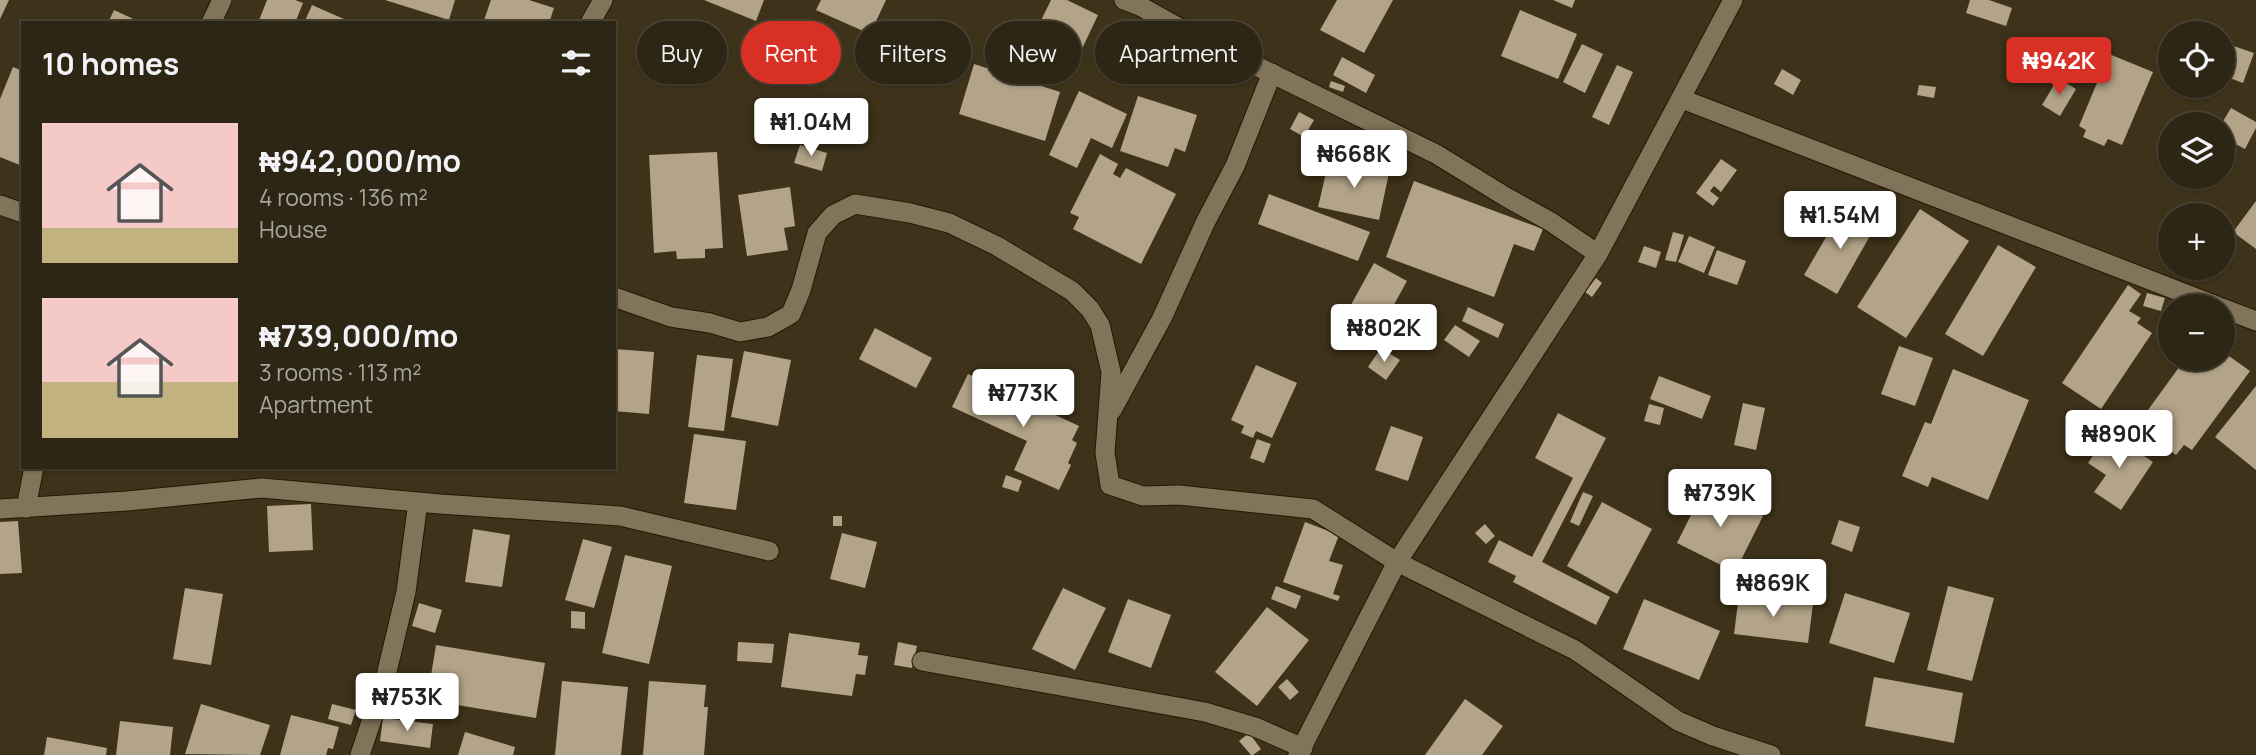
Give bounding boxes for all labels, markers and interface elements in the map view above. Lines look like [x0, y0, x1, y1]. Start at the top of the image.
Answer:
chip: Buy [637, 21, 727, 84]
chip: Rent [741, 21, 841, 84]
chip: Filters [855, 21, 971, 84]
chip: New [985, 21, 1081, 84]
chip: Apartment [1095, 21, 1262, 84]
map controls [2158, 21, 2235, 371]
button: locate [2158, 21, 2235, 98]
pin: ₦942K [2010, 38, 2108, 97]
text: 10 homes [42, 43, 179, 84]
icon: filters [557, 44, 595, 82]
text: ₦942K [2022, 44, 2096, 76]
pin: ₦1.04M [754, 99, 868, 158]
text: ₦1.04M [770, 105, 852, 137]
button: layers [2158, 112, 2235, 189]
pin: ₦668K [1305, 130, 1403, 190]
text: ₦668K [1317, 137, 1391, 169]
text: ₦942,000/mo [259, 140, 461, 181]
icon: home [98, 151, 182, 235]
text: 4 rooms · 136 m² [259, 181, 428, 213]
pin: ₦1.54M [1783, 191, 1897, 251]
text: ₦1.54M [1800, 198, 1880, 230]
button: + [2158, 203, 2235, 280]
text: House [259, 213, 328, 245]
button: − [2158, 294, 2235, 371]
pin: ₦802K [1335, 304, 1433, 364]
text: ₦802K [1347, 311, 1421, 343]
text: ₦739,000/mo [259, 315, 458, 356]
icon: home [98, 326, 182, 410]
text: 3 rooms · 113 m² [259, 356, 422, 388]
pin: ₦773K [974, 370, 1072, 429]
text: ₦773K [988, 376, 1058, 408]
text: Apartment [259, 388, 373, 420]
pin: ₦890K [2070, 410, 2168, 470]
text: ₦890K [2081, 417, 2157, 449]
pin: ₦739K [1671, 470, 1769, 529]
text: ₦739K [1684, 476, 1756, 508]
pin: ₦869K [1724, 560, 1822, 619]
text: ₦869K [1736, 566, 1810, 598]
pin: ₦753K [358, 674, 456, 733]
text: ₦753K [372, 680, 442, 712]

